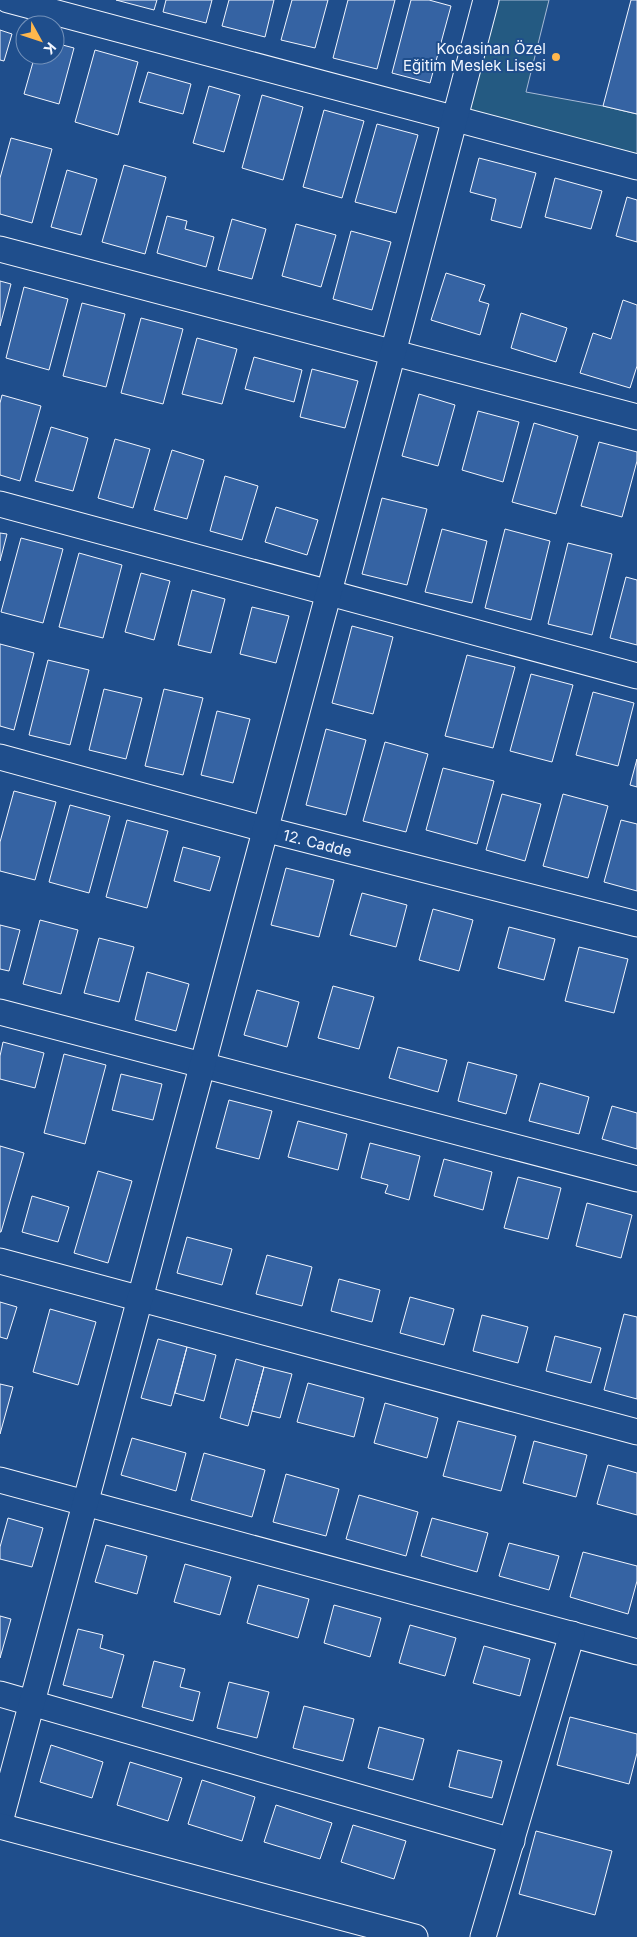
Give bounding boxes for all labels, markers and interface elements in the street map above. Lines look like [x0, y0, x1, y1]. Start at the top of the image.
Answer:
north arrow [15, 15, 65, 65]
text: K [41, 39, 60, 58]
place label: Kocasinan Özel Eğitim Meslek Lisesi [403, 39, 546, 75]
marker: Kocasinan Özel Eğitim Meslek Lisesi [550, 51, 562, 63]
street label: 12. Cadde [281, 825, 354, 861]

